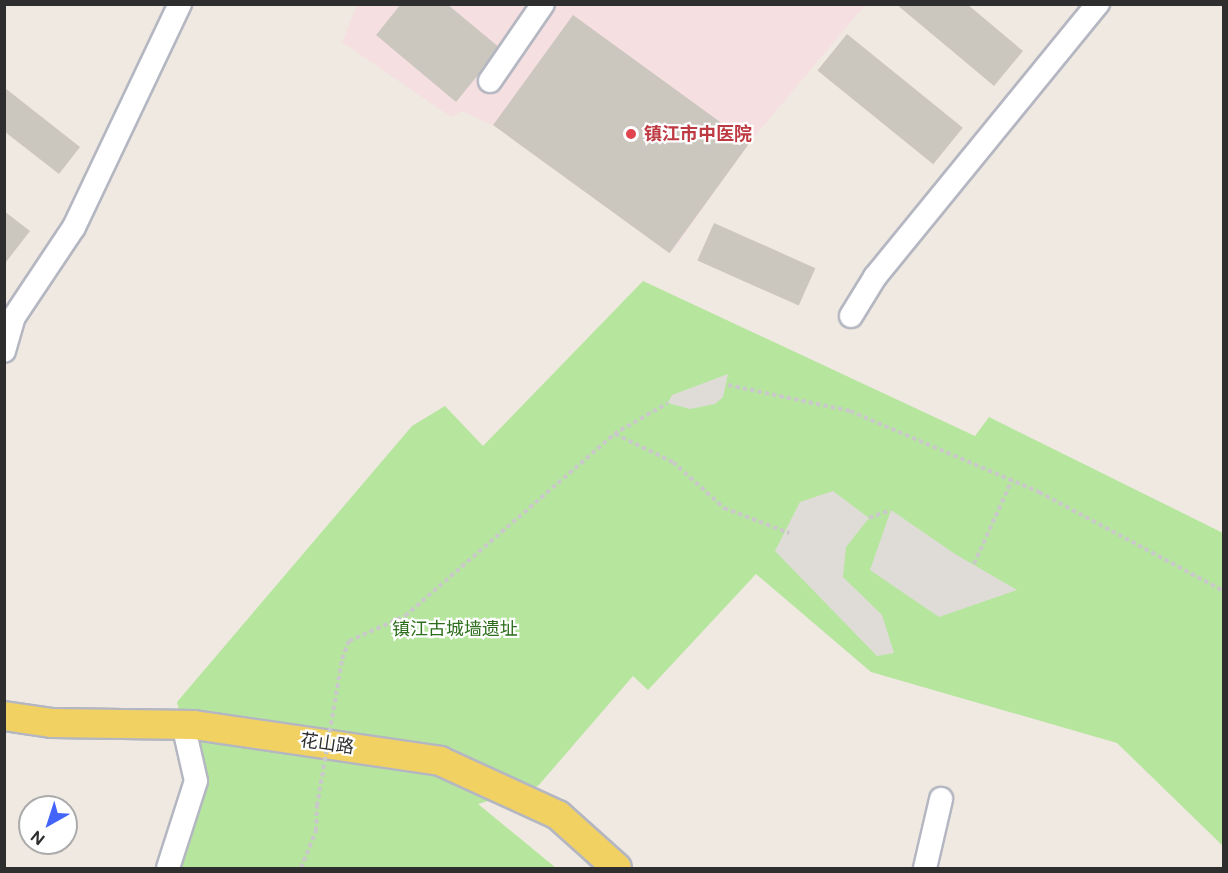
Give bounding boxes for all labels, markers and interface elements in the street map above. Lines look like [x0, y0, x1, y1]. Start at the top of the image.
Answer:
place label: 镇江市中医院 [644, 123, 752, 145]
marker: 镇江市中医院 [622, 125, 640, 143]
park label: 镇江古城墙遗址 [392, 618, 518, 640]
street label: 花山路 [299, 730, 355, 758]
north arrow [18, 795, 78, 855]
text: N [27, 827, 48, 849]

